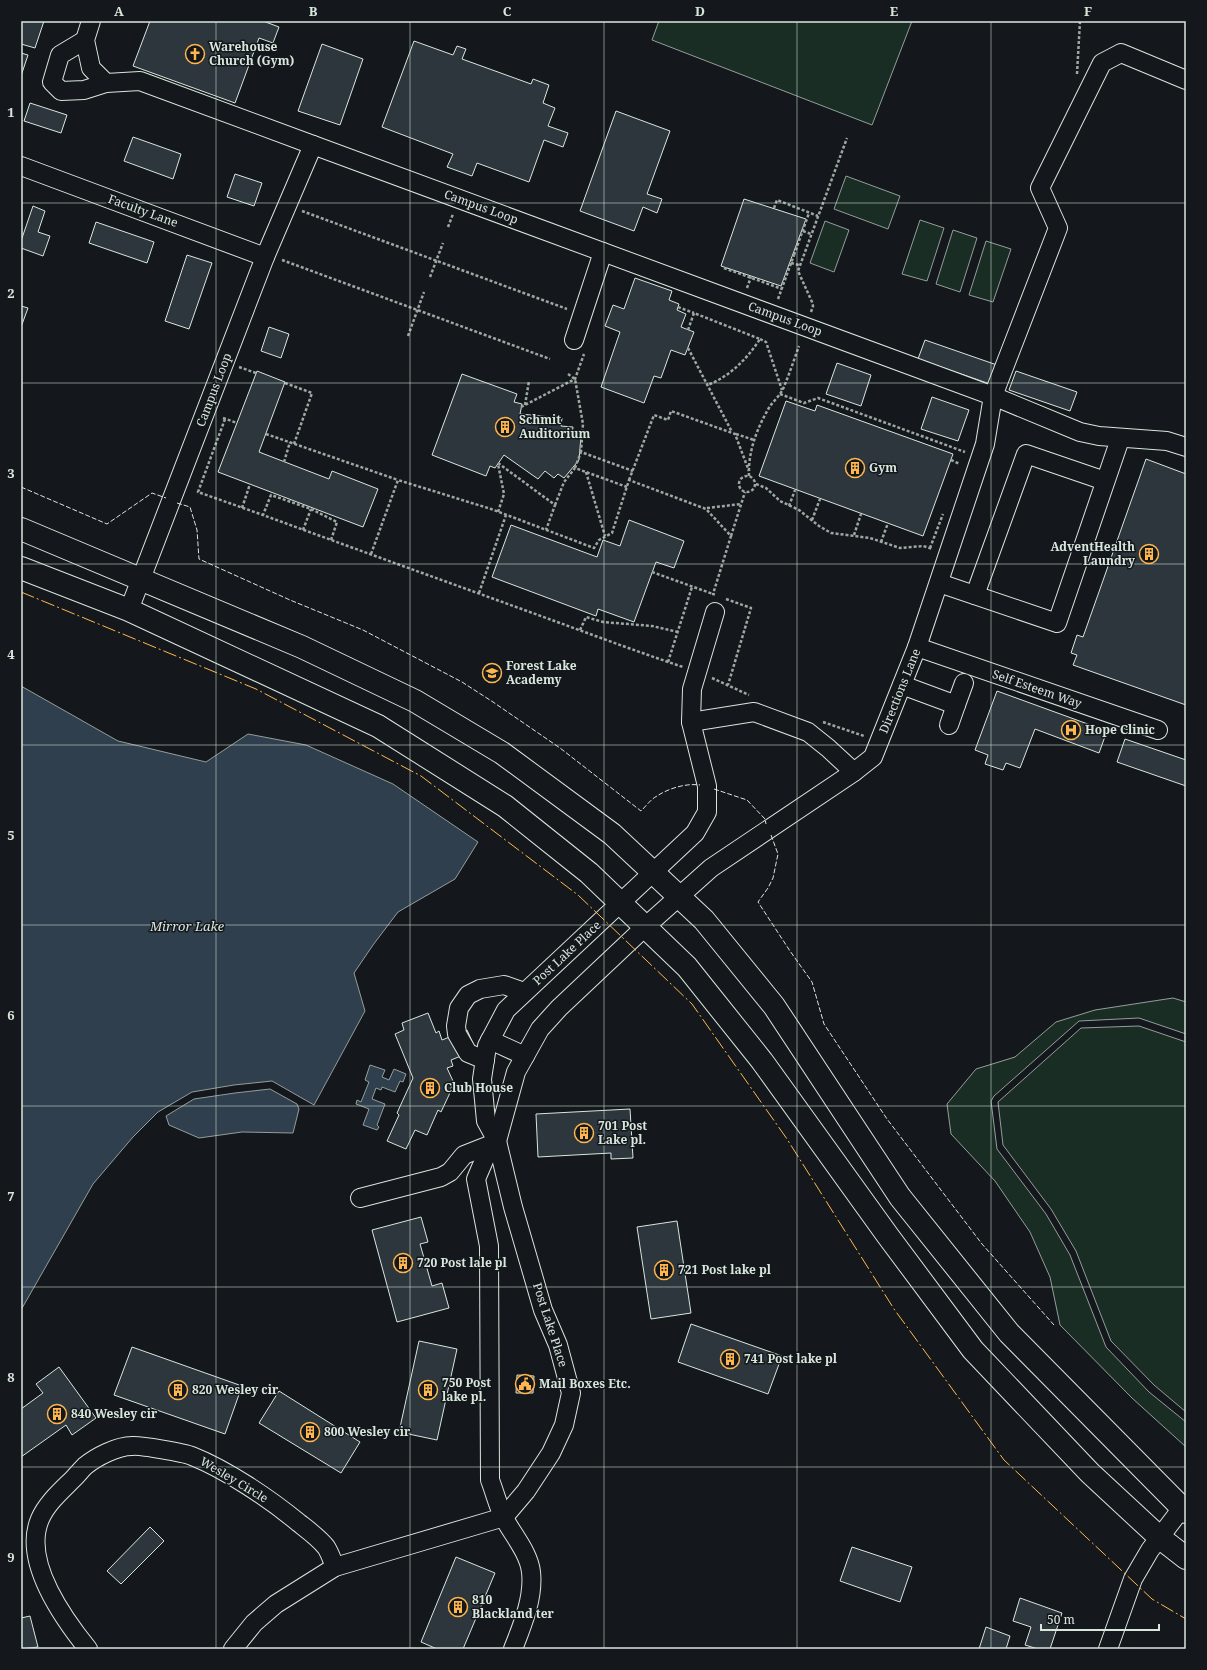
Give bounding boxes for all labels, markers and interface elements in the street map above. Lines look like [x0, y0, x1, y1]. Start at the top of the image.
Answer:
text: A [114, 2, 124, 20]
text: B [309, 2, 318, 20]
text: C [503, 2, 512, 20]
text: D [695, 2, 705, 20]
text: E [890, 2, 899, 20]
text: F [1084, 2, 1092, 20]
place label: Warehouse Church (Gym) [209, 38, 295, 69]
church icon: Warehouse Church (Gym) [184, 43, 206, 65]
text: 1 [7, 103, 15, 121]
street label: Campus Loop [442, 185, 521, 228]
street label: Faculty Lane [106, 190, 180, 231]
text: 2 [7, 284, 15, 302]
street label: Campus Loop [746, 297, 825, 340]
street label: Campus Loop [192, 351, 235, 429]
place label: Schmit Auditorium [519, 411, 591, 442]
building icon: Schmit Auditorium [494, 416, 516, 438]
building icon: Gym [844, 457, 866, 479]
place label: Gym [869, 459, 897, 476]
text: 3 [7, 464, 15, 482]
place label: AdventHealth Laundry [1050, 538, 1135, 569]
building icon: AdventHealth Laundry [1138, 543, 1160, 565]
text: 4 [7, 645, 15, 663]
street label: Directions Lane [875, 646, 924, 736]
place label: Forest Lake Academy [506, 657, 577, 688]
school or university icon: Forest Lake Academy [481, 662, 503, 684]
street label: Self Esteem Way [990, 665, 1084, 712]
hospital icon: Hope Clinic [1060, 719, 1082, 741]
place label: Hope Clinic [1085, 721, 1155, 738]
text: 5 [7, 826, 15, 844]
water label: Mirror Lake [149, 917, 225, 935]
street label: Post Lake Place [529, 917, 604, 989]
text: 6 [7, 1006, 15, 1024]
building icon: Club House [419, 1077, 441, 1099]
place label: Club House [444, 1079, 513, 1096]
place label: 701 Post Lake pl. [598, 1117, 647, 1148]
building icon: 701 Post Lake pl. [573, 1122, 595, 1144]
text: 7 [7, 1187, 15, 1205]
building icon: 720 Post lale pl [392, 1252, 414, 1274]
place label: 720 Post lale pl [417, 1254, 508, 1271]
building icon: 721 Post lake pl [653, 1259, 675, 1281]
place label: 721 Post lake pl [678, 1261, 772, 1278]
street label: Post Lake Place [529, 1281, 572, 1369]
building icon: 741 Post lake pl [719, 1348, 741, 1370]
place label: 741 Post lake pl [744, 1350, 838, 1367]
text: 8 [7, 1368, 15, 1386]
public building icon: Mail Boxes Etc. [514, 1373, 536, 1395]
place label: 750 Post lake pl. [442, 1374, 491, 1405]
place label: Mail Boxes Etc. [539, 1375, 631, 1392]
building icon: 820 Wesley cir [167, 1379, 189, 1401]
building icon: 750 Post lake pl. [417, 1379, 439, 1401]
place label: 820 Wesley cir [192, 1381, 279, 1398]
building icon: 840 Wesley cir [46, 1403, 68, 1425]
place label: 840 Wesley cir [71, 1405, 158, 1422]
building icon: 800 Wesley cir [299, 1421, 321, 1443]
place label: 800 Wesley cir [324, 1423, 411, 1440]
street label: Wesley Circle [197, 1453, 271, 1507]
text: 9 [7, 1548, 15, 1566]
place label: 810 Blackland ter [472, 1591, 555, 1622]
building icon: 810 Blackland ter [447, 1596, 469, 1618]
scale bar [1041, 1606, 1159, 1632]
text: 50 m [1047, 1611, 1075, 1628]

